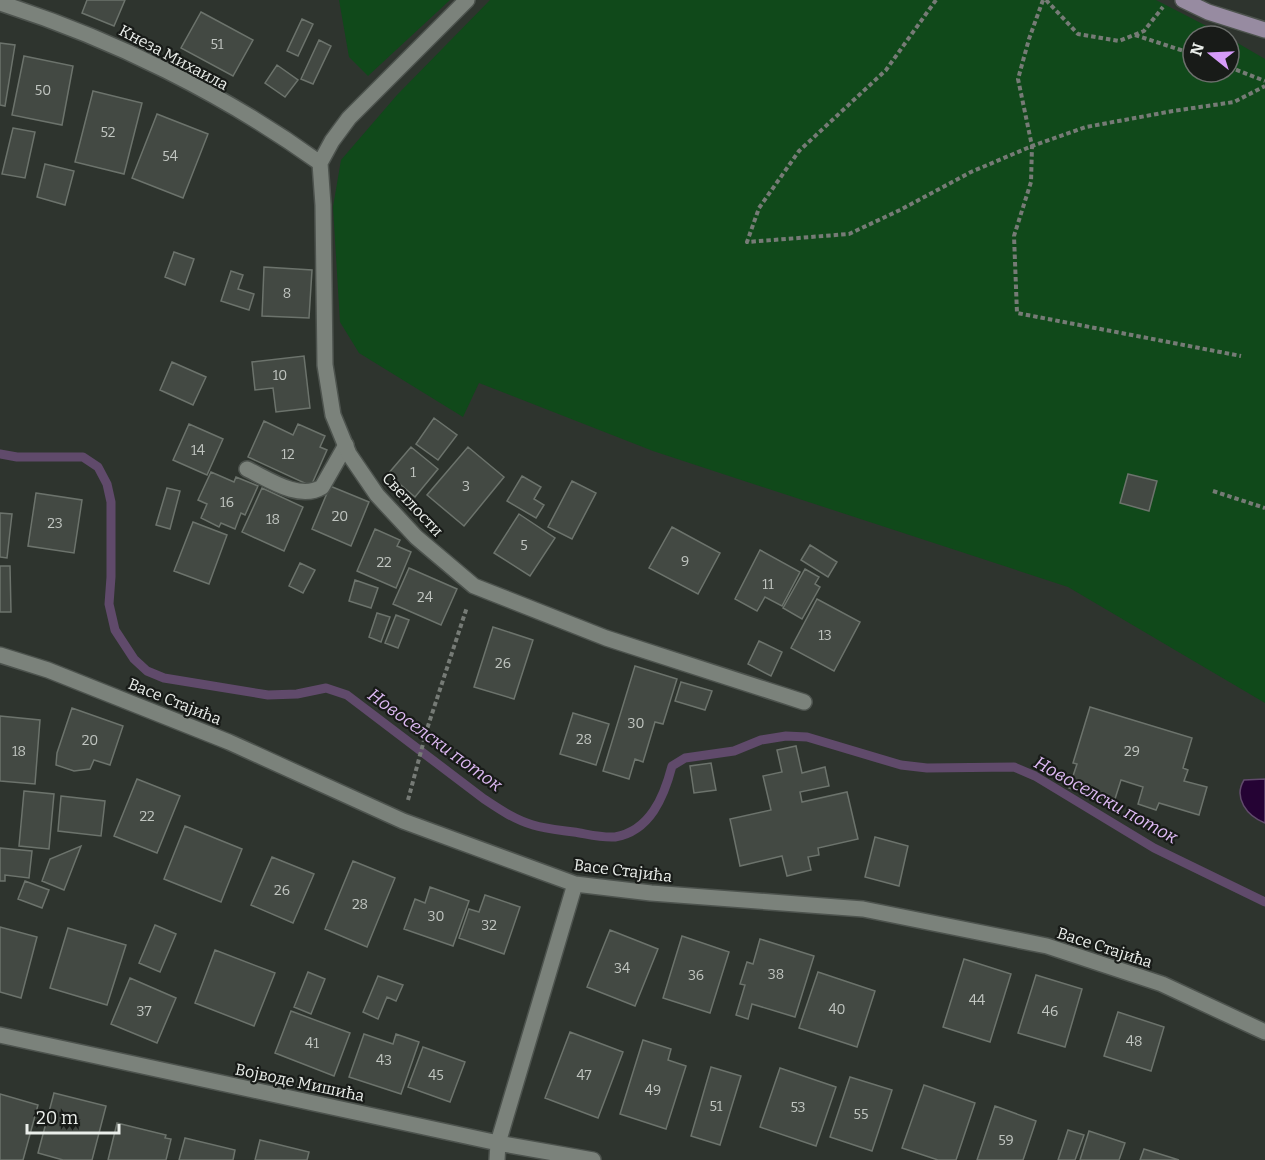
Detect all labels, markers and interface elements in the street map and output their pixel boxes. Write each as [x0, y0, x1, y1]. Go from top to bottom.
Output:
street label: Кнеза Михаила [116, 21, 232, 94]
north arrow [1181, 24, 1241, 84]
house number: 51 [211, 36, 224, 53]
text: N [1186, 41, 1208, 58]
house number: 50 [35, 82, 51, 99]
house number: 52 [101, 124, 115, 141]
house number: 54 [162, 148, 178, 165]
house number: 8 [283, 285, 291, 302]
house number: 10 [273, 367, 287, 384]
house number: 14 [191, 442, 205, 459]
house number: 12 [281, 446, 295, 463]
house number: 1 [410, 464, 416, 481]
street label: Светлости [378, 468, 447, 540]
house number: 3 [462, 478, 470, 495]
house number: 16 [220, 494, 234, 511]
house number: 20 [332, 508, 348, 525]
house number: 18 [266, 511, 280, 528]
house number: 23 [47, 515, 63, 532]
house number: 5 [520, 537, 528, 554]
house number: 9 [681, 553, 689, 570]
house number: 22 [376, 554, 392, 571]
house number: 11 [762, 576, 774, 593]
house number: 24 [417, 589, 433, 606]
house number: 13 [818, 627, 832, 644]
house number: 26 [495, 655, 511, 672]
street label: Васе Стајића [125, 674, 224, 729]
water label: Новоселски поток [363, 684, 507, 797]
house number: 30 [628, 715, 644, 732]
house number: 28 [576, 731, 592, 748]
house number: 20 [82, 732, 98, 749]
house number: 18 [12, 743, 26, 760]
house number: 29 [1124, 743, 1140, 760]
water label: Новоселски поток [1030, 751, 1182, 849]
house number: 22 [139, 808, 155, 825]
street label: Васе Стајића [573, 855, 673, 886]
house number: 26 [274, 882, 290, 899]
house number: 28 [352, 896, 368, 913]
house number: 30 [428, 908, 444, 925]
house number: 32 [481, 917, 497, 934]
street label: Васе Стајића [1055, 923, 1155, 972]
house number: 34 [614, 960, 630, 977]
house number: 38 [768, 966, 784, 983]
house number: 36 [688, 967, 704, 984]
house number: 44 [969, 992, 985, 1009]
house number: 40 [828, 1001, 846, 1018]
house number: 37 [136, 1003, 152, 1020]
house number: 46 [1042, 1003, 1058, 1020]
house number: 48 [1126, 1033, 1142, 1050]
house number: 41 [305, 1035, 319, 1052]
house number: 43 [376, 1052, 392, 1069]
street label: Војводе Мишића [233, 1060, 367, 1106]
house number: 45 [428, 1067, 444, 1084]
house number: 47 [576, 1067, 592, 1084]
house number: 49 [645, 1082, 661, 1099]
scale bar [27, 1097, 118, 1135]
house number: 51 [710, 1098, 723, 1115]
house number: 53 [790, 1099, 806, 1116]
house number: 55 [854, 1106, 868, 1123]
text: 20 m [36, 1107, 78, 1129]
house number: 59 [998, 1132, 1014, 1149]

